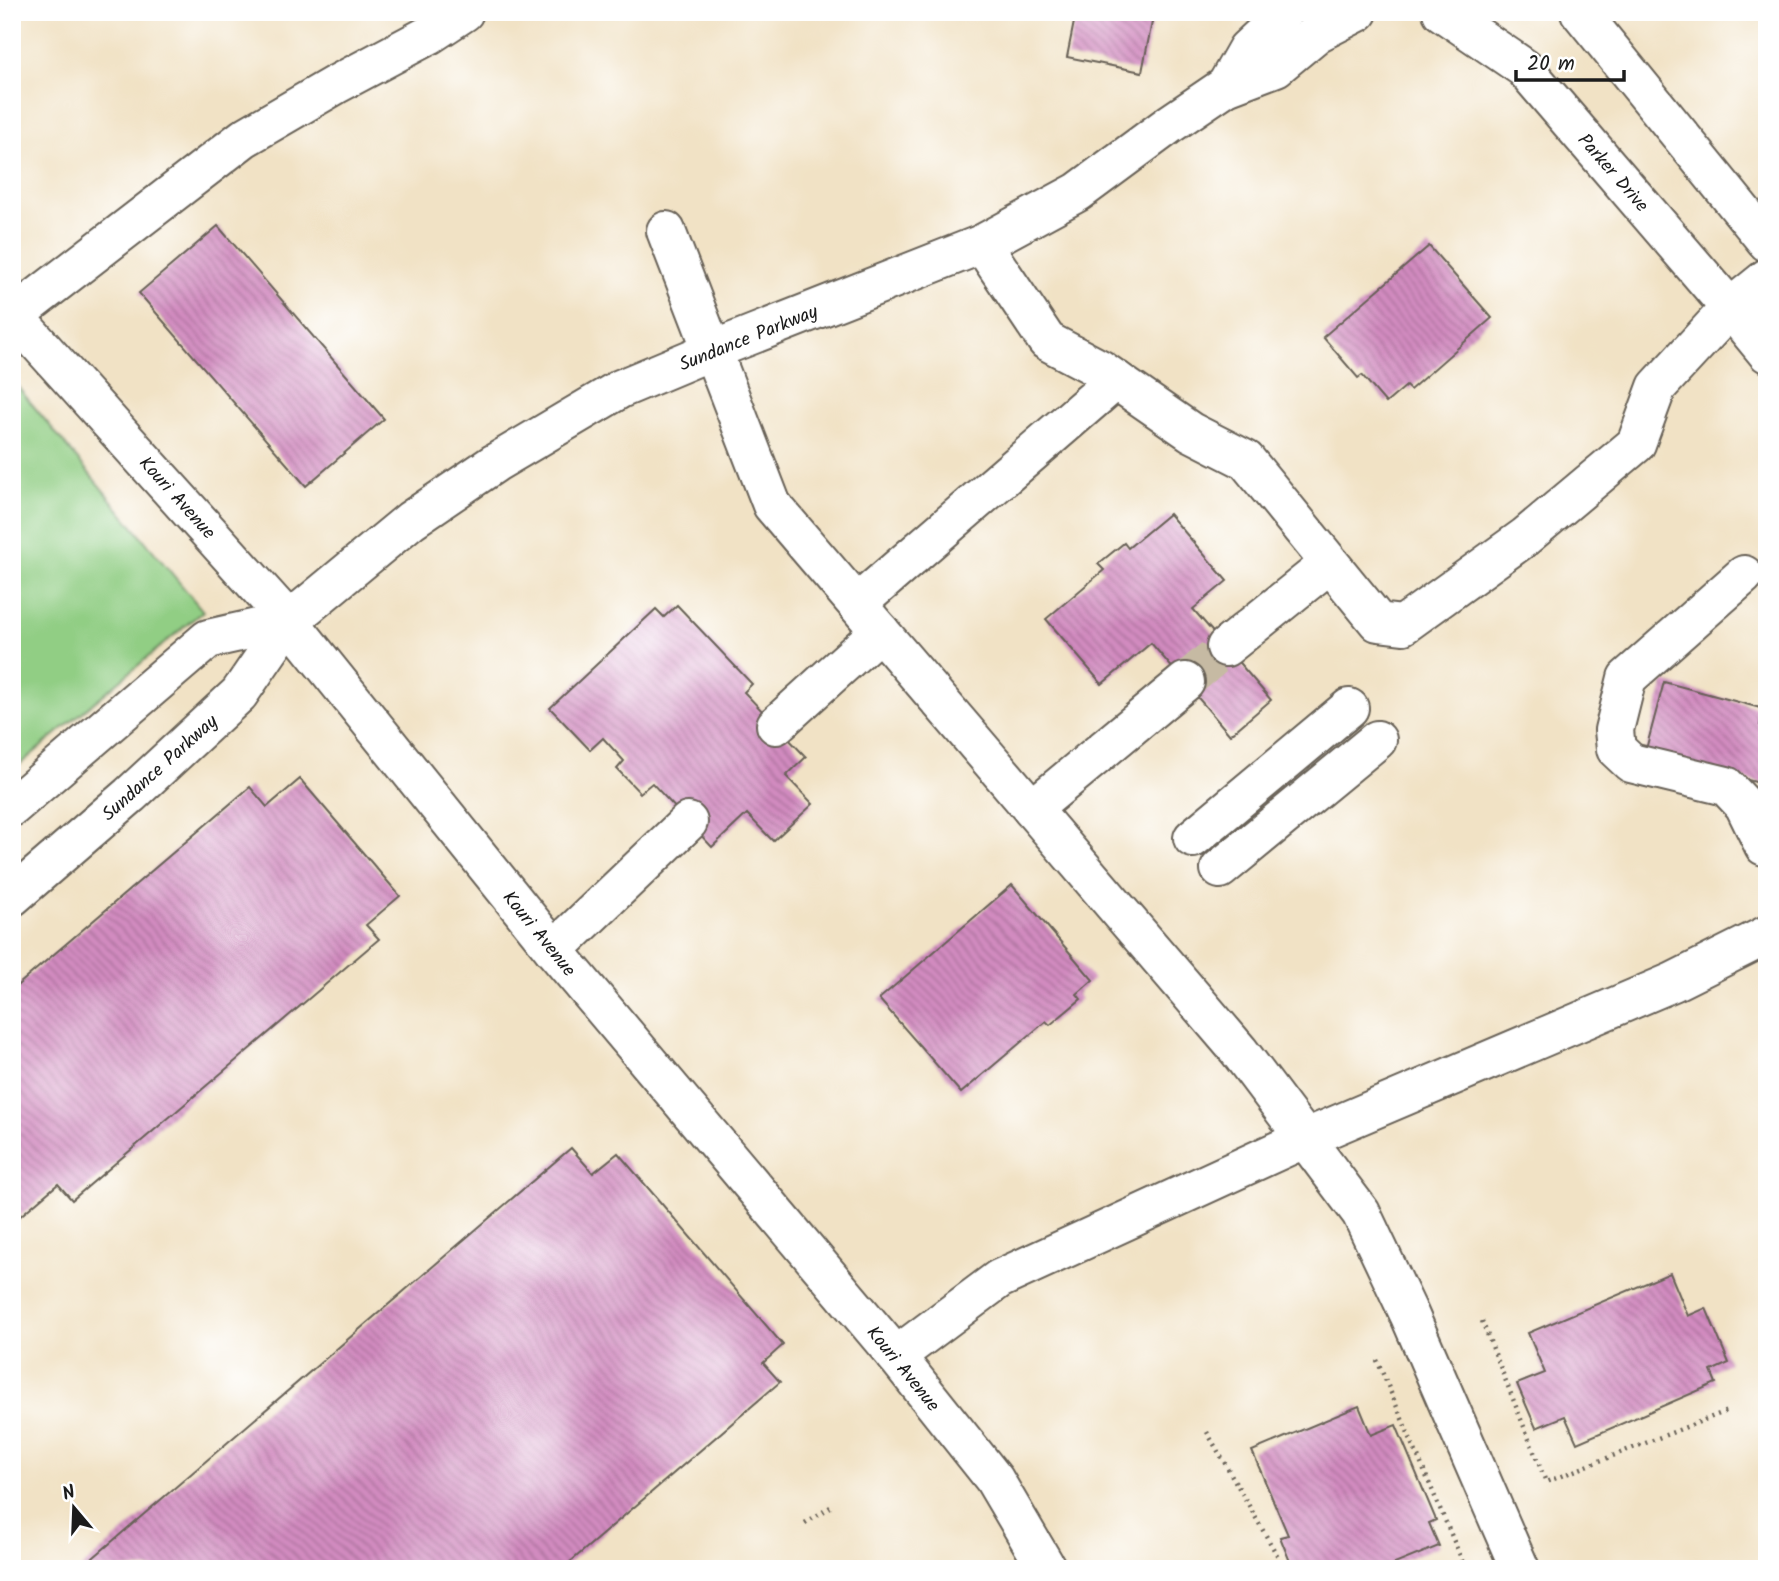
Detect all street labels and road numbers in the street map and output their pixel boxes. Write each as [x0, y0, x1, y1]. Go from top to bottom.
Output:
street label: Parker Drive [1570, 127, 1656, 220]
street label: Sundance Parkway [675, 297, 824, 380]
street label: Kouri Avenue [131, 450, 223, 547]
street label: Sundance Parkway [95, 707, 226, 829]
street label: Kouri Avenue [494, 885, 583, 984]
street label: Kouri Avenue [858, 1320, 947, 1419]

